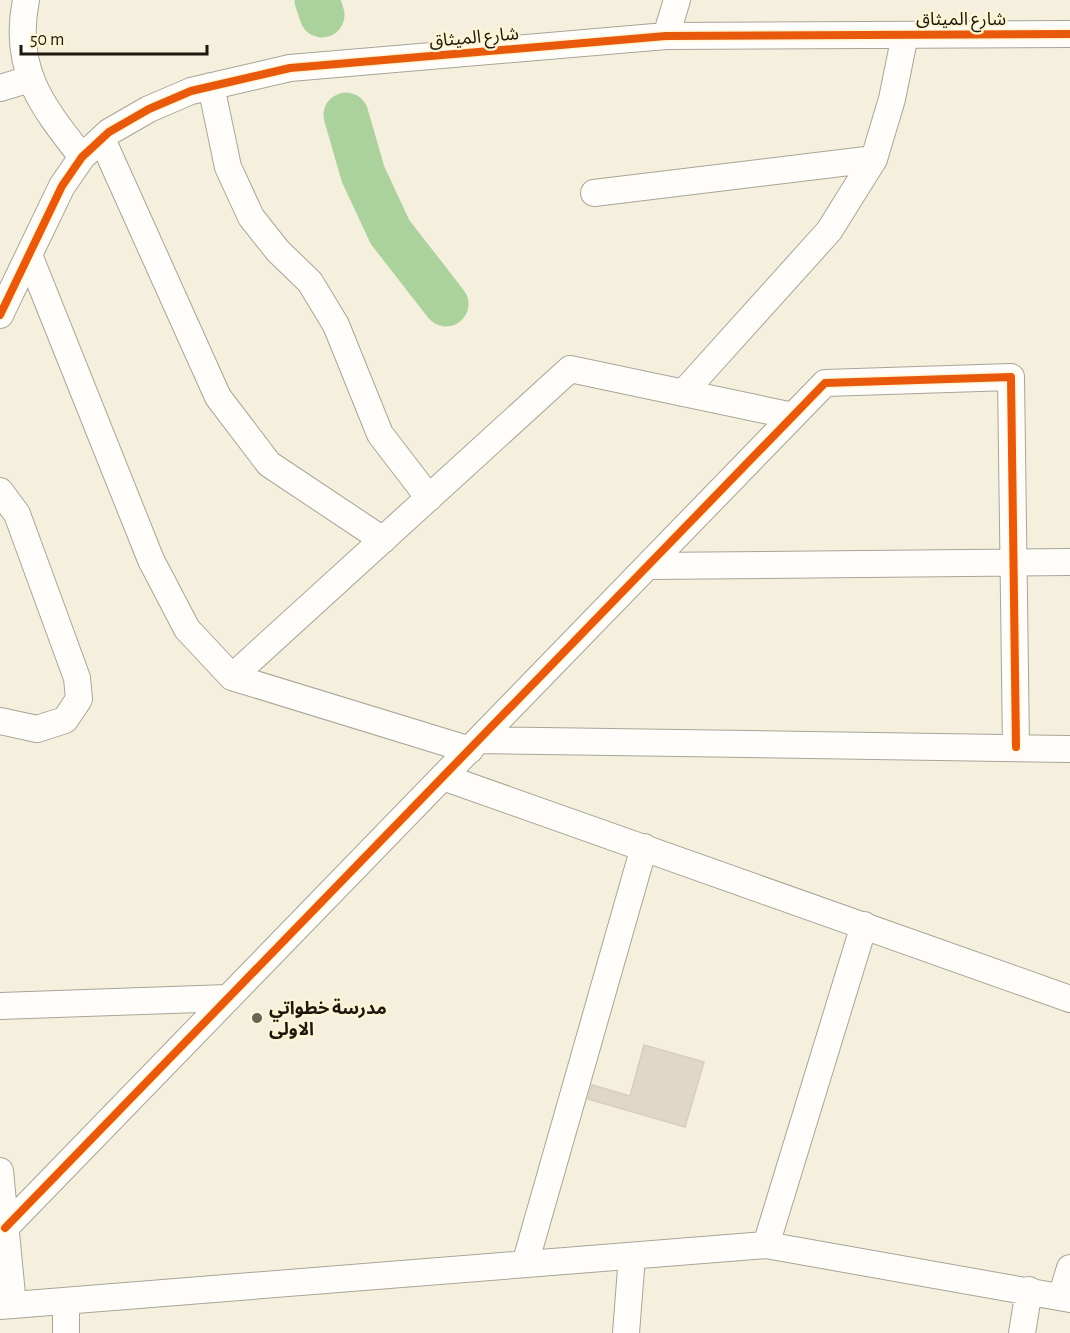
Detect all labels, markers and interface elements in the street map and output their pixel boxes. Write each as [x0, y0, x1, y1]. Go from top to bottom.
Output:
street label: شارع الميثاق [916, 11, 1006, 33]
scale bar [21, 18, 207, 56]
street label: شارع الميثاق [428, 25, 520, 55]
text: 50 m [30, 31, 64, 49]
place label: مدرسة خطواتي الاولى [269, 998, 387, 1039]
marker: مدرسة خطواتي الاولى [250, 1011, 264, 1025]

